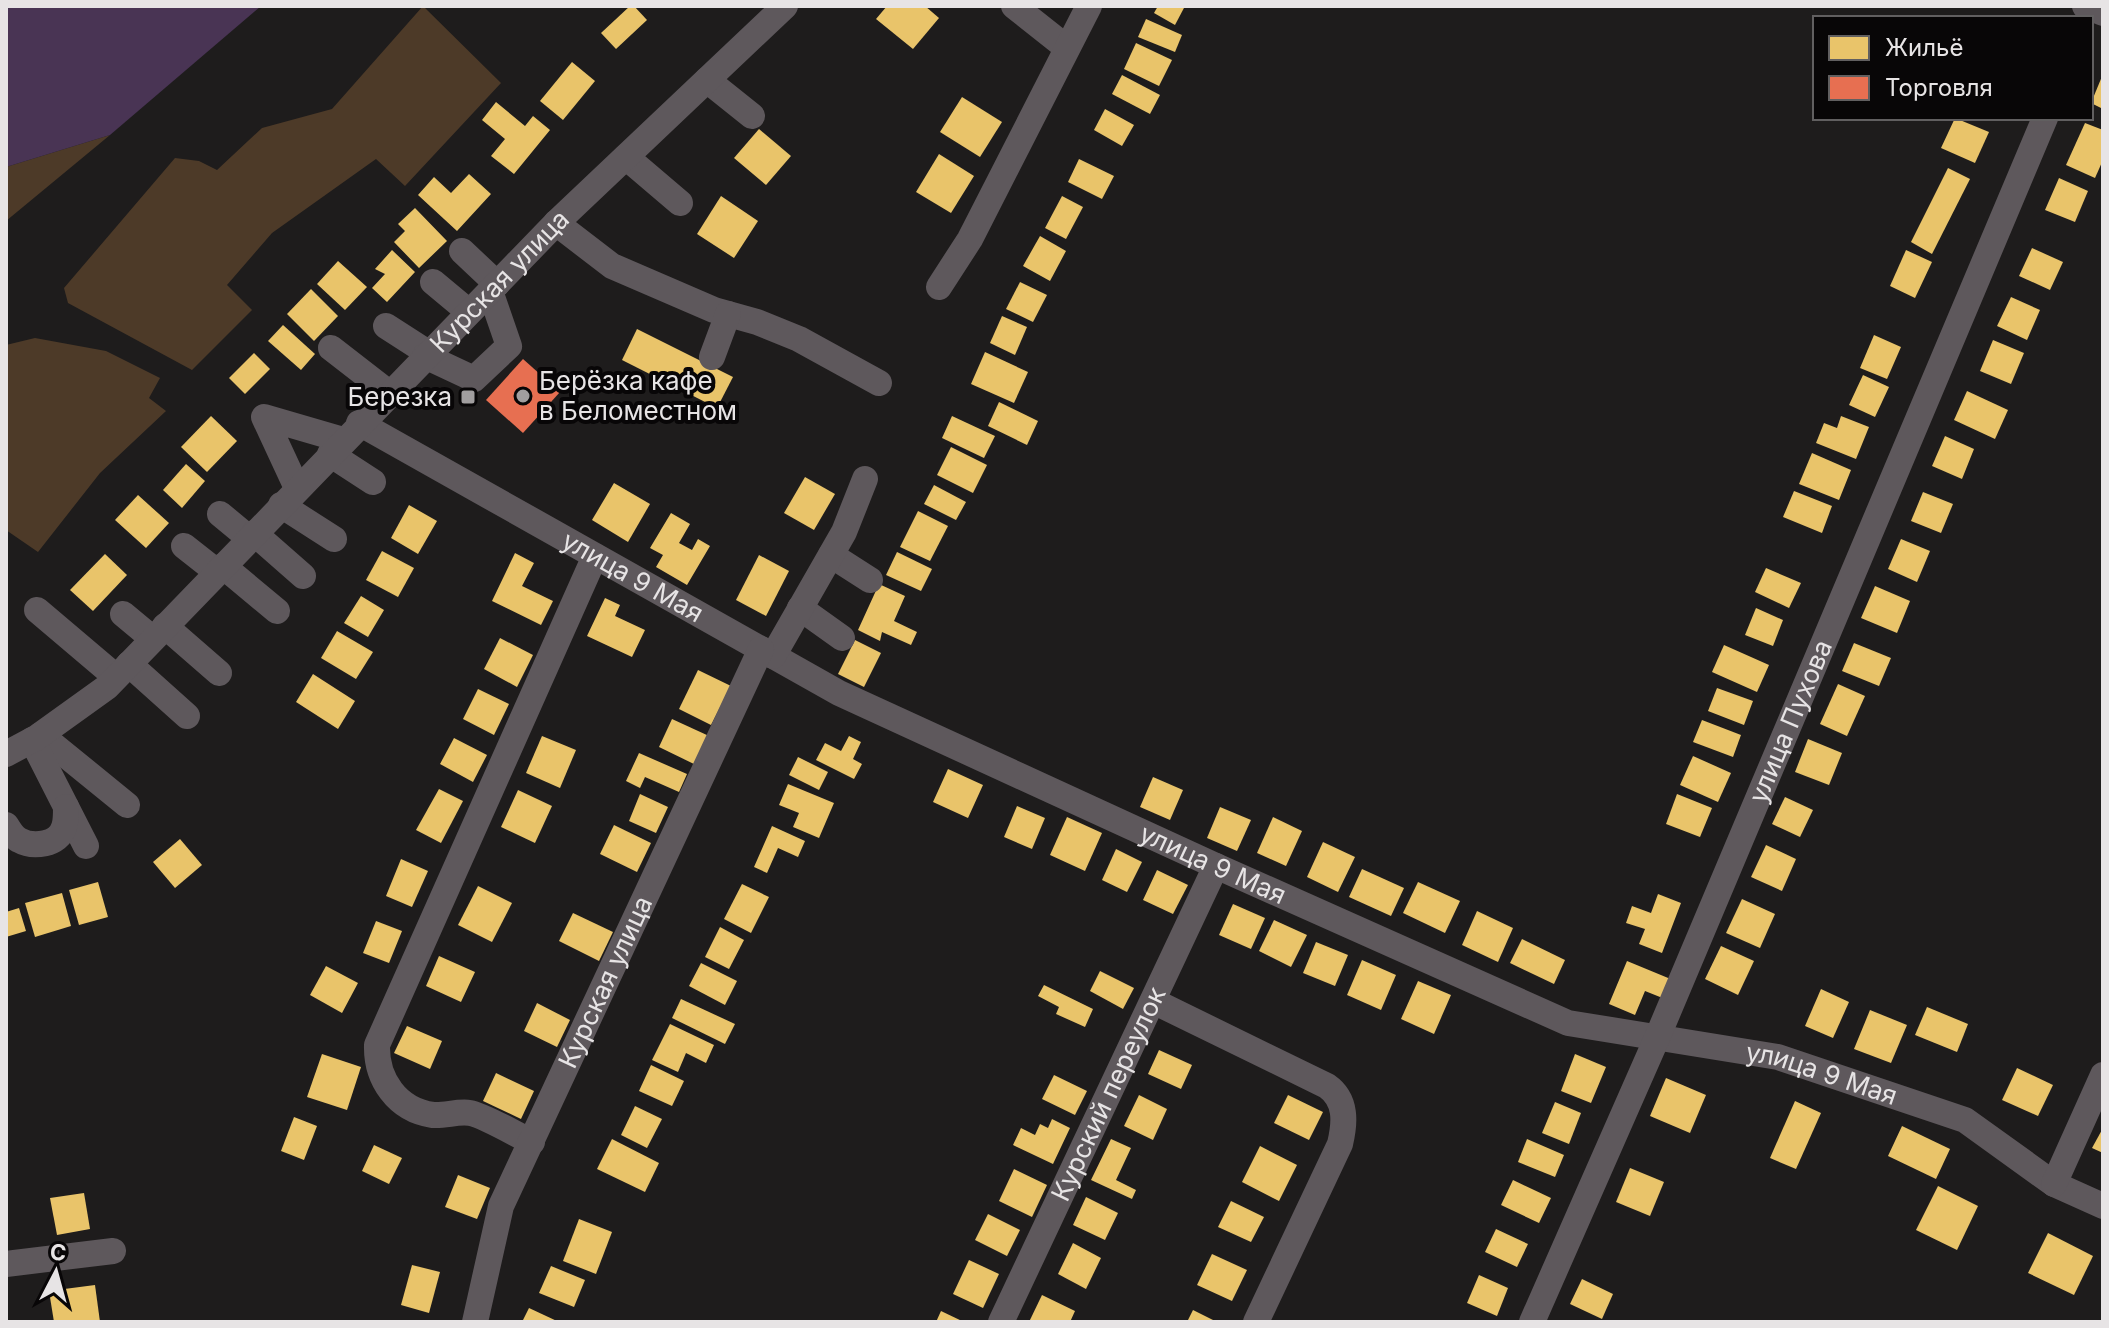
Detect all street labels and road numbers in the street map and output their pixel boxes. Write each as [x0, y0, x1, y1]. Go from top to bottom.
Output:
street label: Курская улица [423, 203, 575, 359]
street label: улица 9 Мая [557, 524, 709, 629]
street label: улица Пухова [1742, 635, 1838, 807]
street label: улица 9 Мая [1135, 817, 1291, 910]
street label: Курская улица [552, 891, 659, 1073]
street label: Курский переулок [1044, 982, 1172, 1206]
street label: улица 9 Мая [1744, 1036, 1901, 1111]

